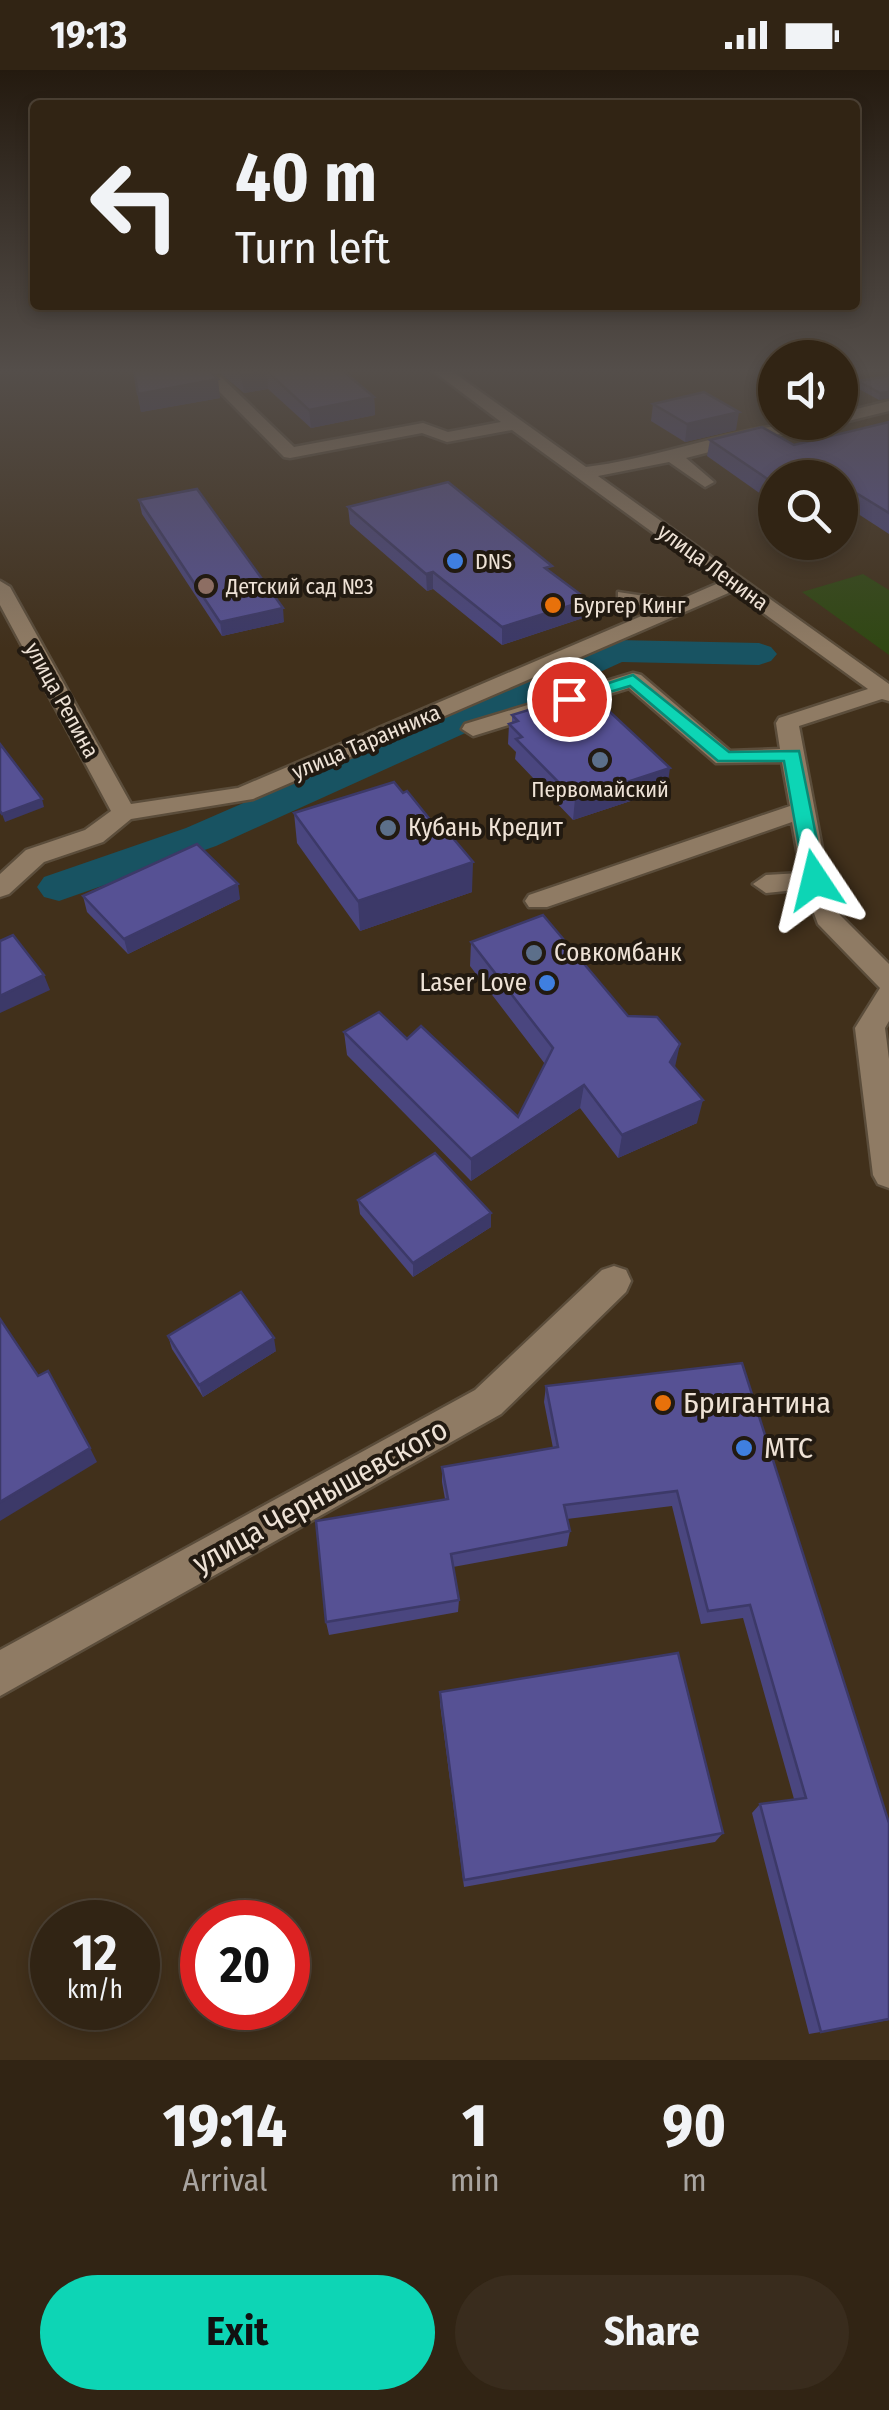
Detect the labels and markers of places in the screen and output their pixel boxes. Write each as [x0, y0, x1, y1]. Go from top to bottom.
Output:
place label: DNS [475, 548, 512, 575]
marker: DNS [444, 550, 466, 572]
place label: Детский сад №3 [225, 573, 374, 600]
marker: Детский сад №3 [195, 575, 217, 597]
place label: Бургер Кинг [573, 592, 686, 619]
marker: Бургер Кинг [542, 594, 564, 616]
pin [527, 657, 612, 742]
marker: Первомайский [589, 749, 611, 771]
place label: Первомайский [531, 776, 669, 803]
place label: Кубань Кредит [408, 813, 564, 843]
marker: Кубань Кредит [377, 817, 399, 839]
place label: Совкомбанк [554, 938, 682, 968]
marker: Совкомбанк [523, 942, 545, 964]
place label: Laser Love [419, 968, 527, 998]
marker: Laser Love [536, 972, 558, 994]
place label: Бригантина [683, 1385, 831, 1421]
marker: Бригантина [652, 1392, 674, 1414]
place label: МТС [764, 1430, 813, 1466]
marker: МТС [733, 1437, 755, 1459]

